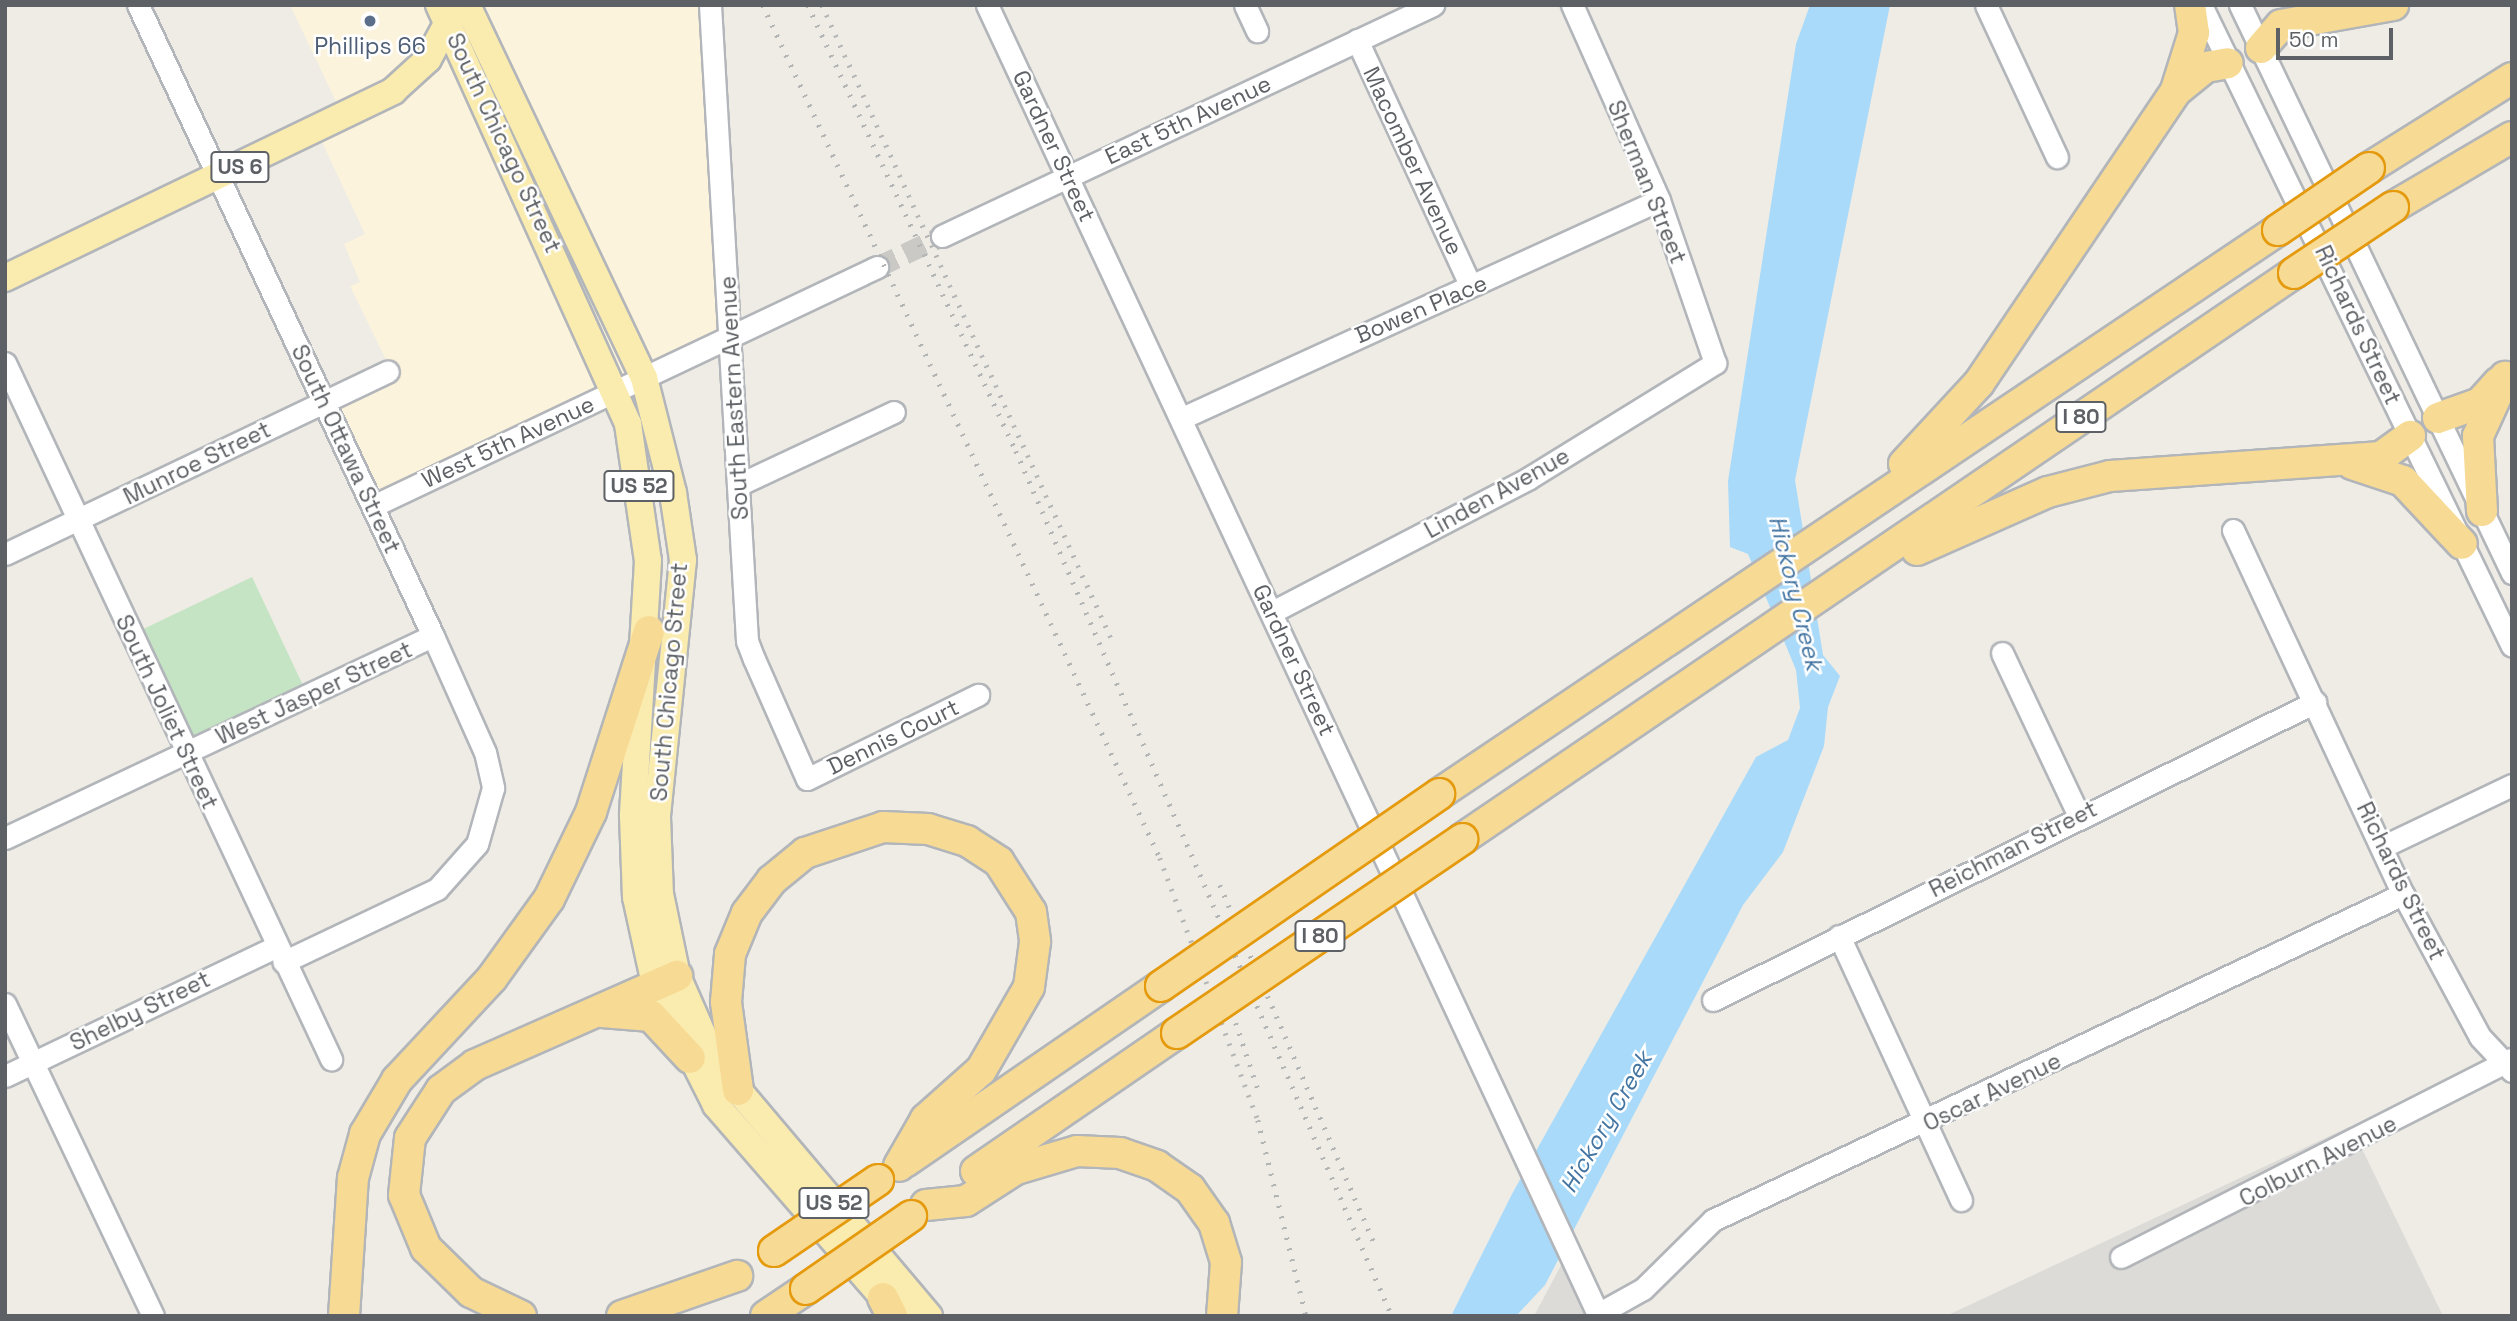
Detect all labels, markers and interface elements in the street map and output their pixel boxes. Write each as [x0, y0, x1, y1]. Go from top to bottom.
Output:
marker: Phillips 66 [362, 13, 378, 29]
scale bar [2279, 14, 2396, 58]
text: 50 m [2289, 26, 2339, 53]
street label: South Chicago Street [441, 29, 567, 257]
place label: Phillips 66 [314, 32, 426, 60]
street label: Macomber Avenue [1357, 62, 1469, 260]
street label: Gardner Street [1007, 66, 1101, 226]
street label: East 5th Avenue [1101, 69, 1275, 171]
street label: Sherman Street [1602, 96, 1692, 268]
road number: US 6 [210, 150, 270, 184]
street label: Richards Street [2309, 241, 2407, 409]
street label: Bowen Place [1351, 269, 1491, 349]
street label: South Eastern Avenue [714, 275, 754, 521]
street label: South Ottawa Street [286, 340, 406, 558]
street label: West 5th Avenue [417, 390, 599, 494]
road number: I 80 [2055, 400, 2107, 434]
street label: Munroe Street [119, 415, 275, 511]
street label: Linden Avenue [1419, 442, 1575, 544]
road number: US 52 [602, 468, 676, 504]
water label: Hickory Creek [1763, 513, 1829, 673]
street label: South Chicago Street [645, 562, 693, 802]
street label: Gardner Street [1247, 580, 1341, 740]
street label: South Joliet Street [110, 610, 224, 814]
street label: West Jasper Street [211, 635, 417, 751]
street label: Dennis Court [823, 693, 963, 781]
street label: Reichman Street [1924, 795, 2102, 903]
street label: Richards Street [2351, 797, 2451, 965]
road number: I 80 [1294, 918, 1346, 954]
street label: Shelby Street [65, 965, 215, 1057]
water label: Hickory Creek [1554, 1046, 1658, 1198]
street label: Oscar Avenue [1918, 1047, 2066, 1137]
street label: Colburn Avenue [2234, 1109, 2402, 1213]
road number: US 52 [797, 1186, 871, 1220]

